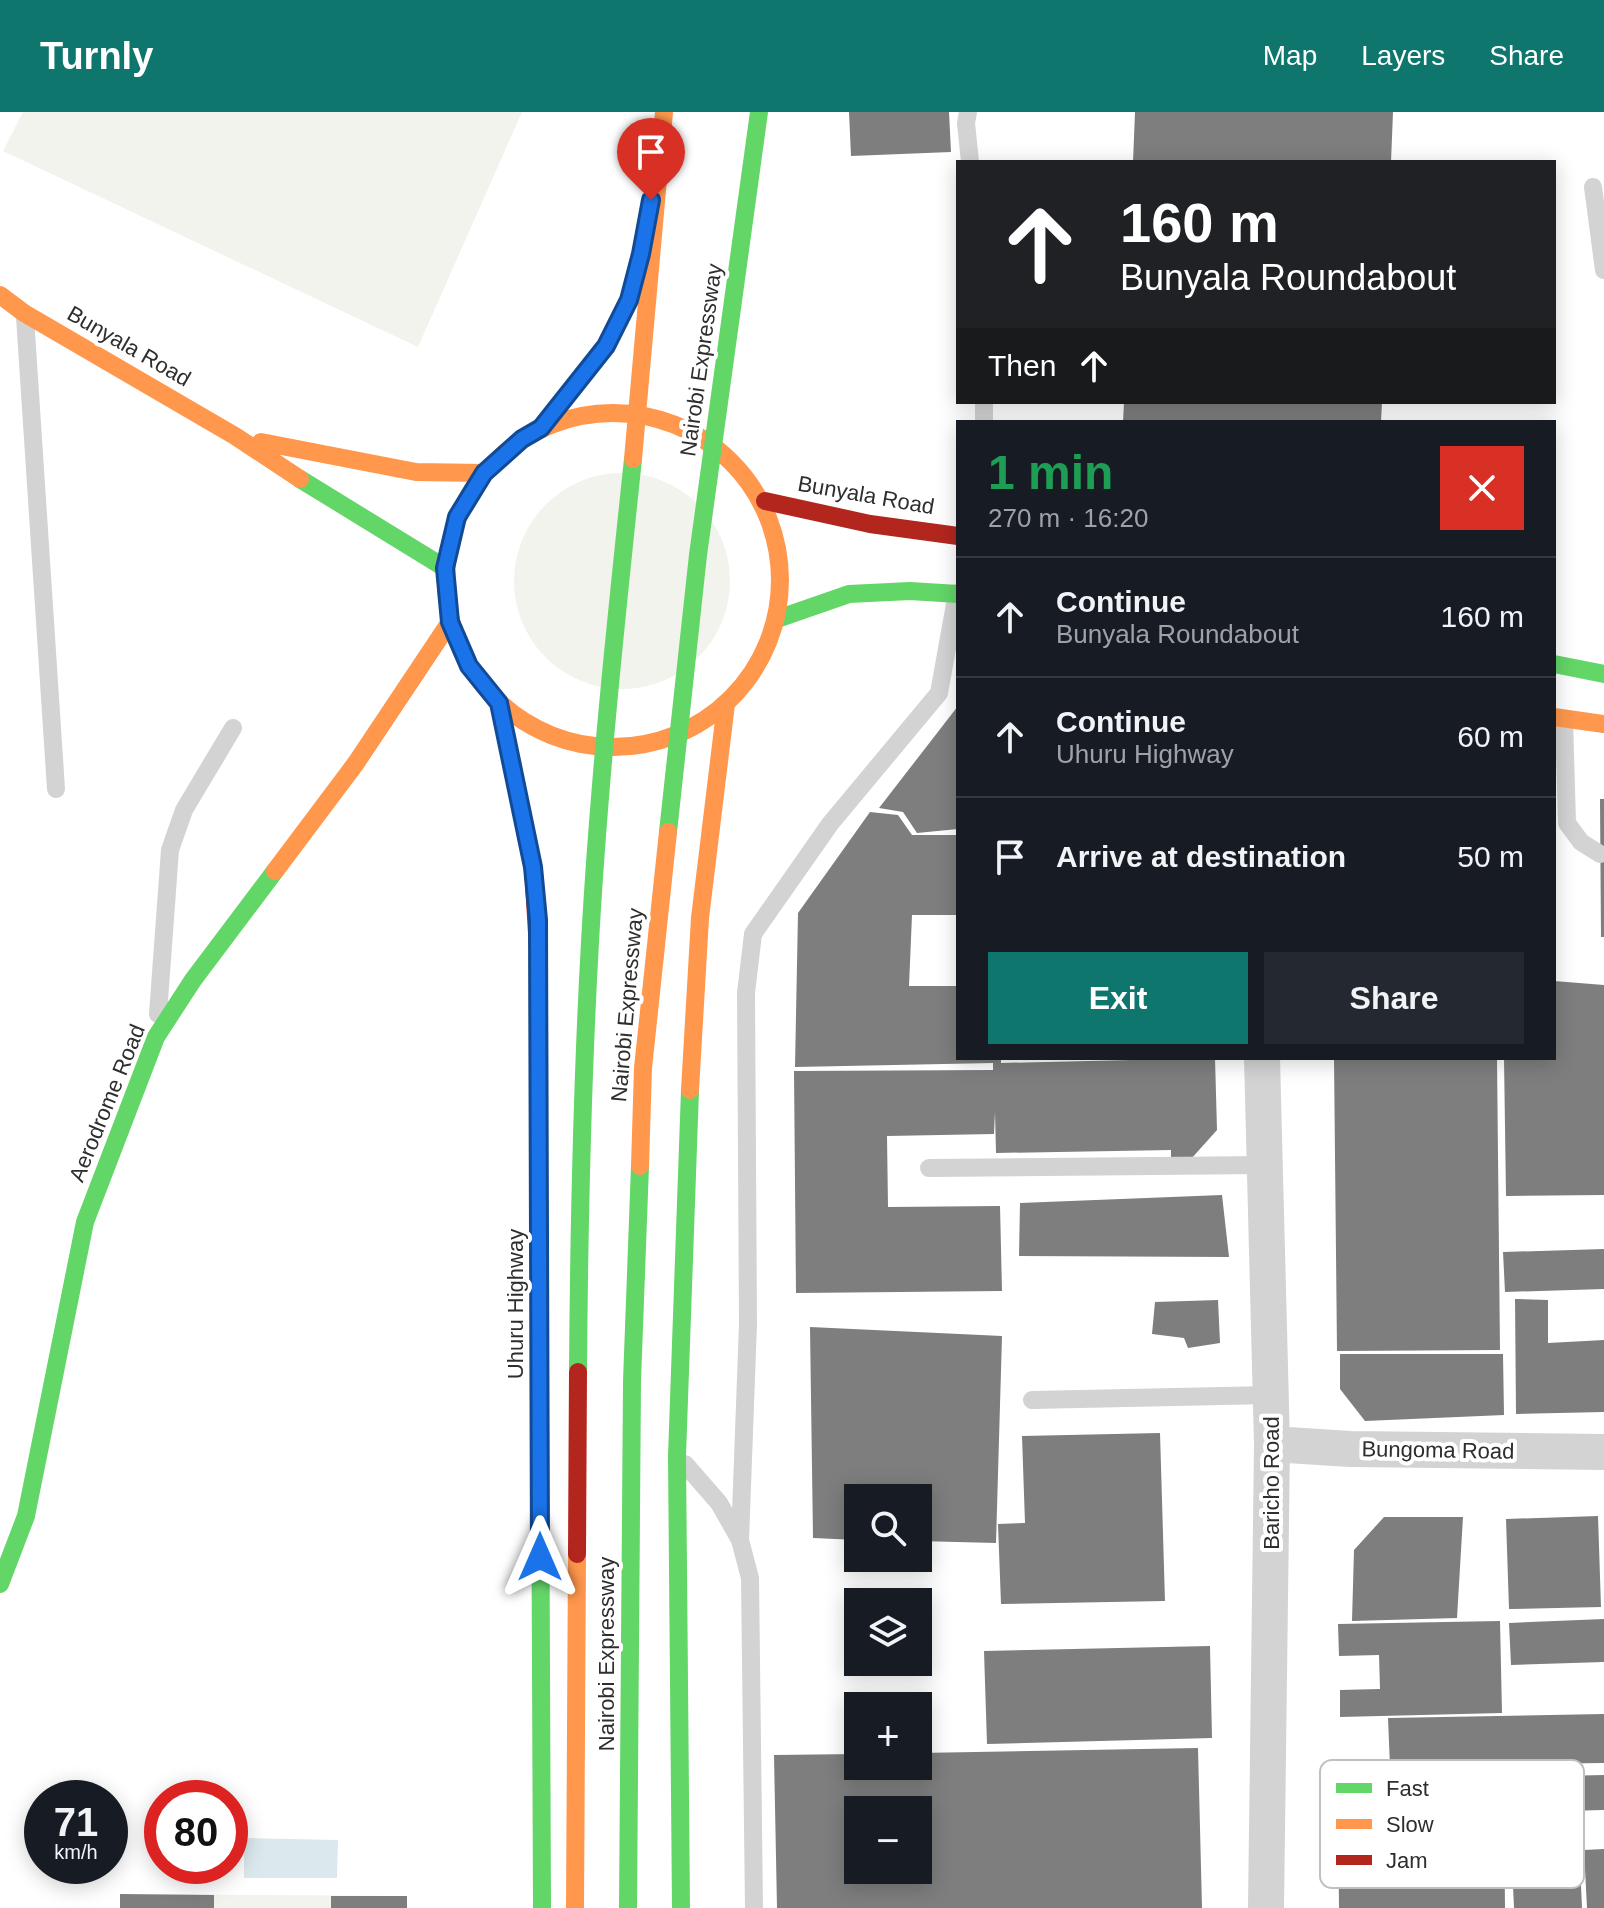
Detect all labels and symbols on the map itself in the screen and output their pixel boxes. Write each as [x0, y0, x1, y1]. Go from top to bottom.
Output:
pin [617, 118, 685, 200]
street label: Nairobi Expressway [675, 262, 727, 458]
street label: Bunyala Road [63, 301, 195, 391]
street label: Bunyala Road [796, 471, 936, 519]
street label: Nairobi Expressway [606, 907, 648, 1103]
street label: Aerodrome Road [64, 1021, 150, 1185]
street label: Uhuru Highway [503, 1229, 528, 1379]
street label: Baricho Road [1259, 1416, 1284, 1550]
street label: Bungoma Road [1361, 1436, 1515, 1464]
position arrow [498, 1515, 582, 1599]
street label: Nairobi Expressway [594, 1557, 619, 1751]
legend [1320, 1760, 1584, 1888]
text: Fast [1386, 1776, 1429, 1801]
speed limit sign: 80 [144, 1780, 248, 1884]
text: Slow [1386, 1812, 1434, 1837]
text: Jam [1386, 1848, 1428, 1873]

